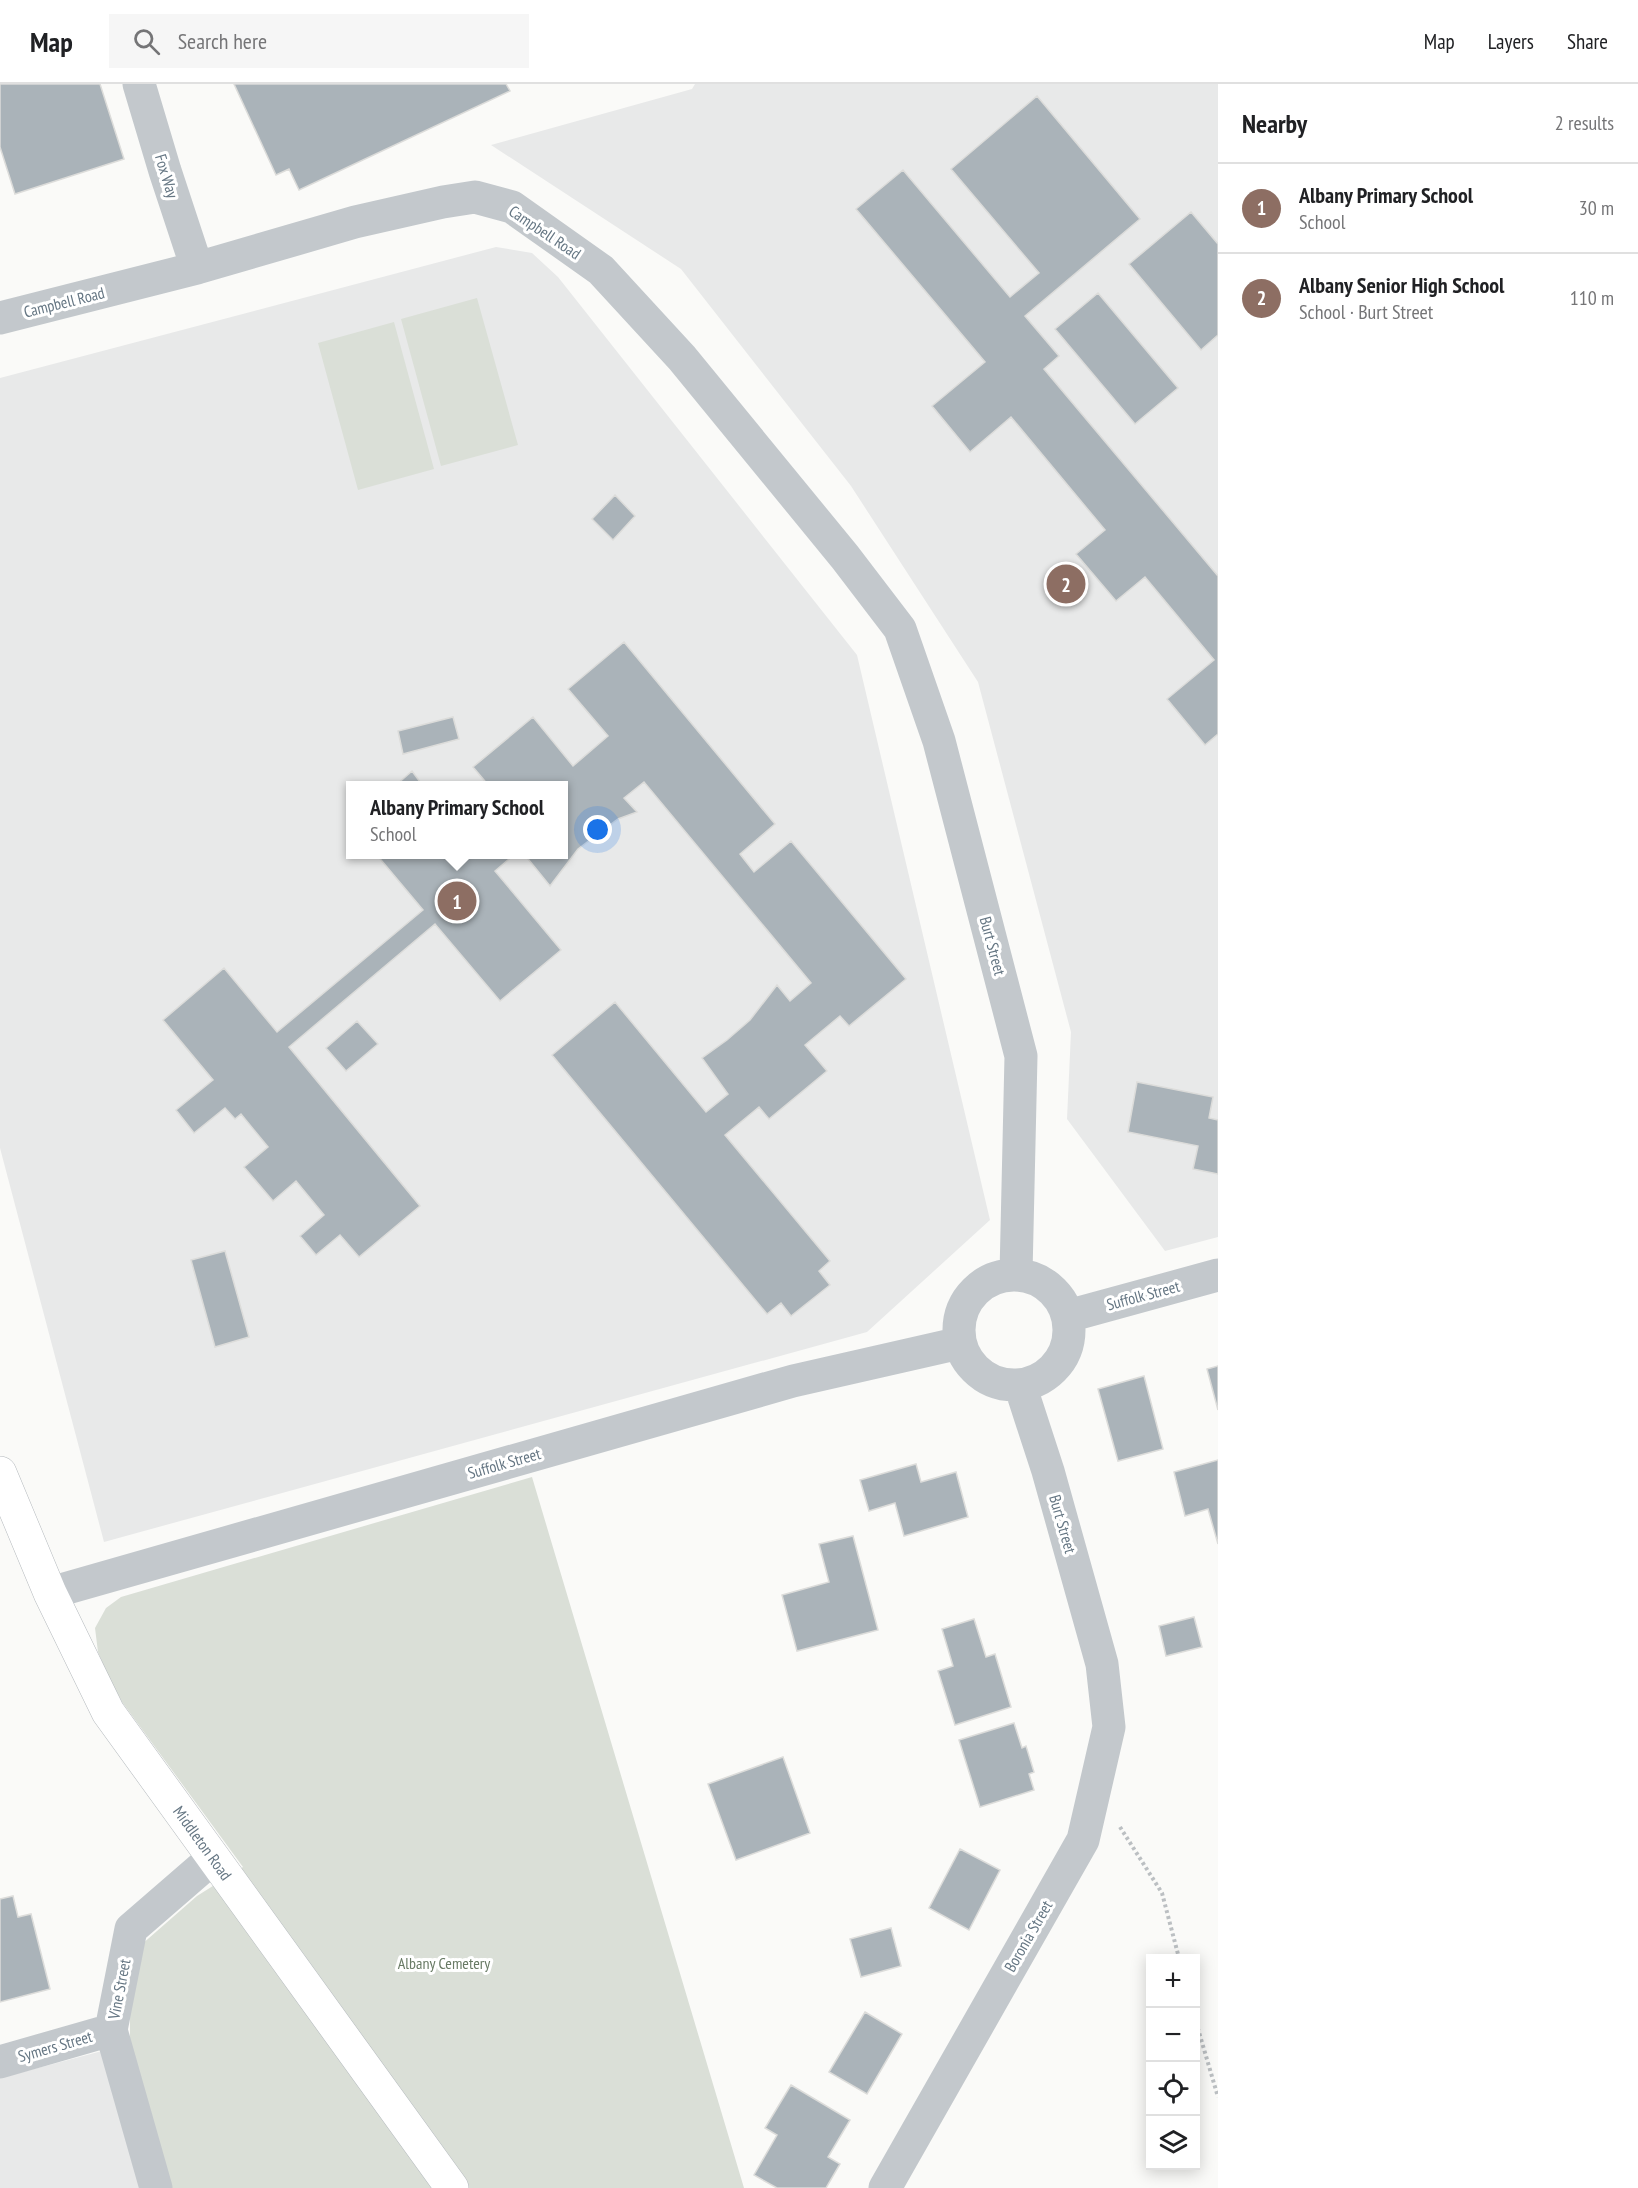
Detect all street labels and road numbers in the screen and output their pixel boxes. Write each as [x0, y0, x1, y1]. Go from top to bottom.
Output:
street label: Fox Way [151, 151, 183, 201]
street label: Campbell Road [505, 201, 585, 263]
street label: Campbell Road [22, 282, 107, 322]
street label: Burt Street [976, 914, 1011, 978]
street label: Suffolk Street [1104, 1275, 1182, 1314]
street label: Suffolk Street [465, 1443, 543, 1483]
street label: Burt Street [1045, 1492, 1081, 1556]
street label: Middleton Road [169, 1802, 236, 1884]
street label: Boronia Street [1000, 1896, 1057, 1975]
street label: Vine Street [103, 1957, 135, 2022]
street label: Symers Street [16, 2026, 95, 2066]

